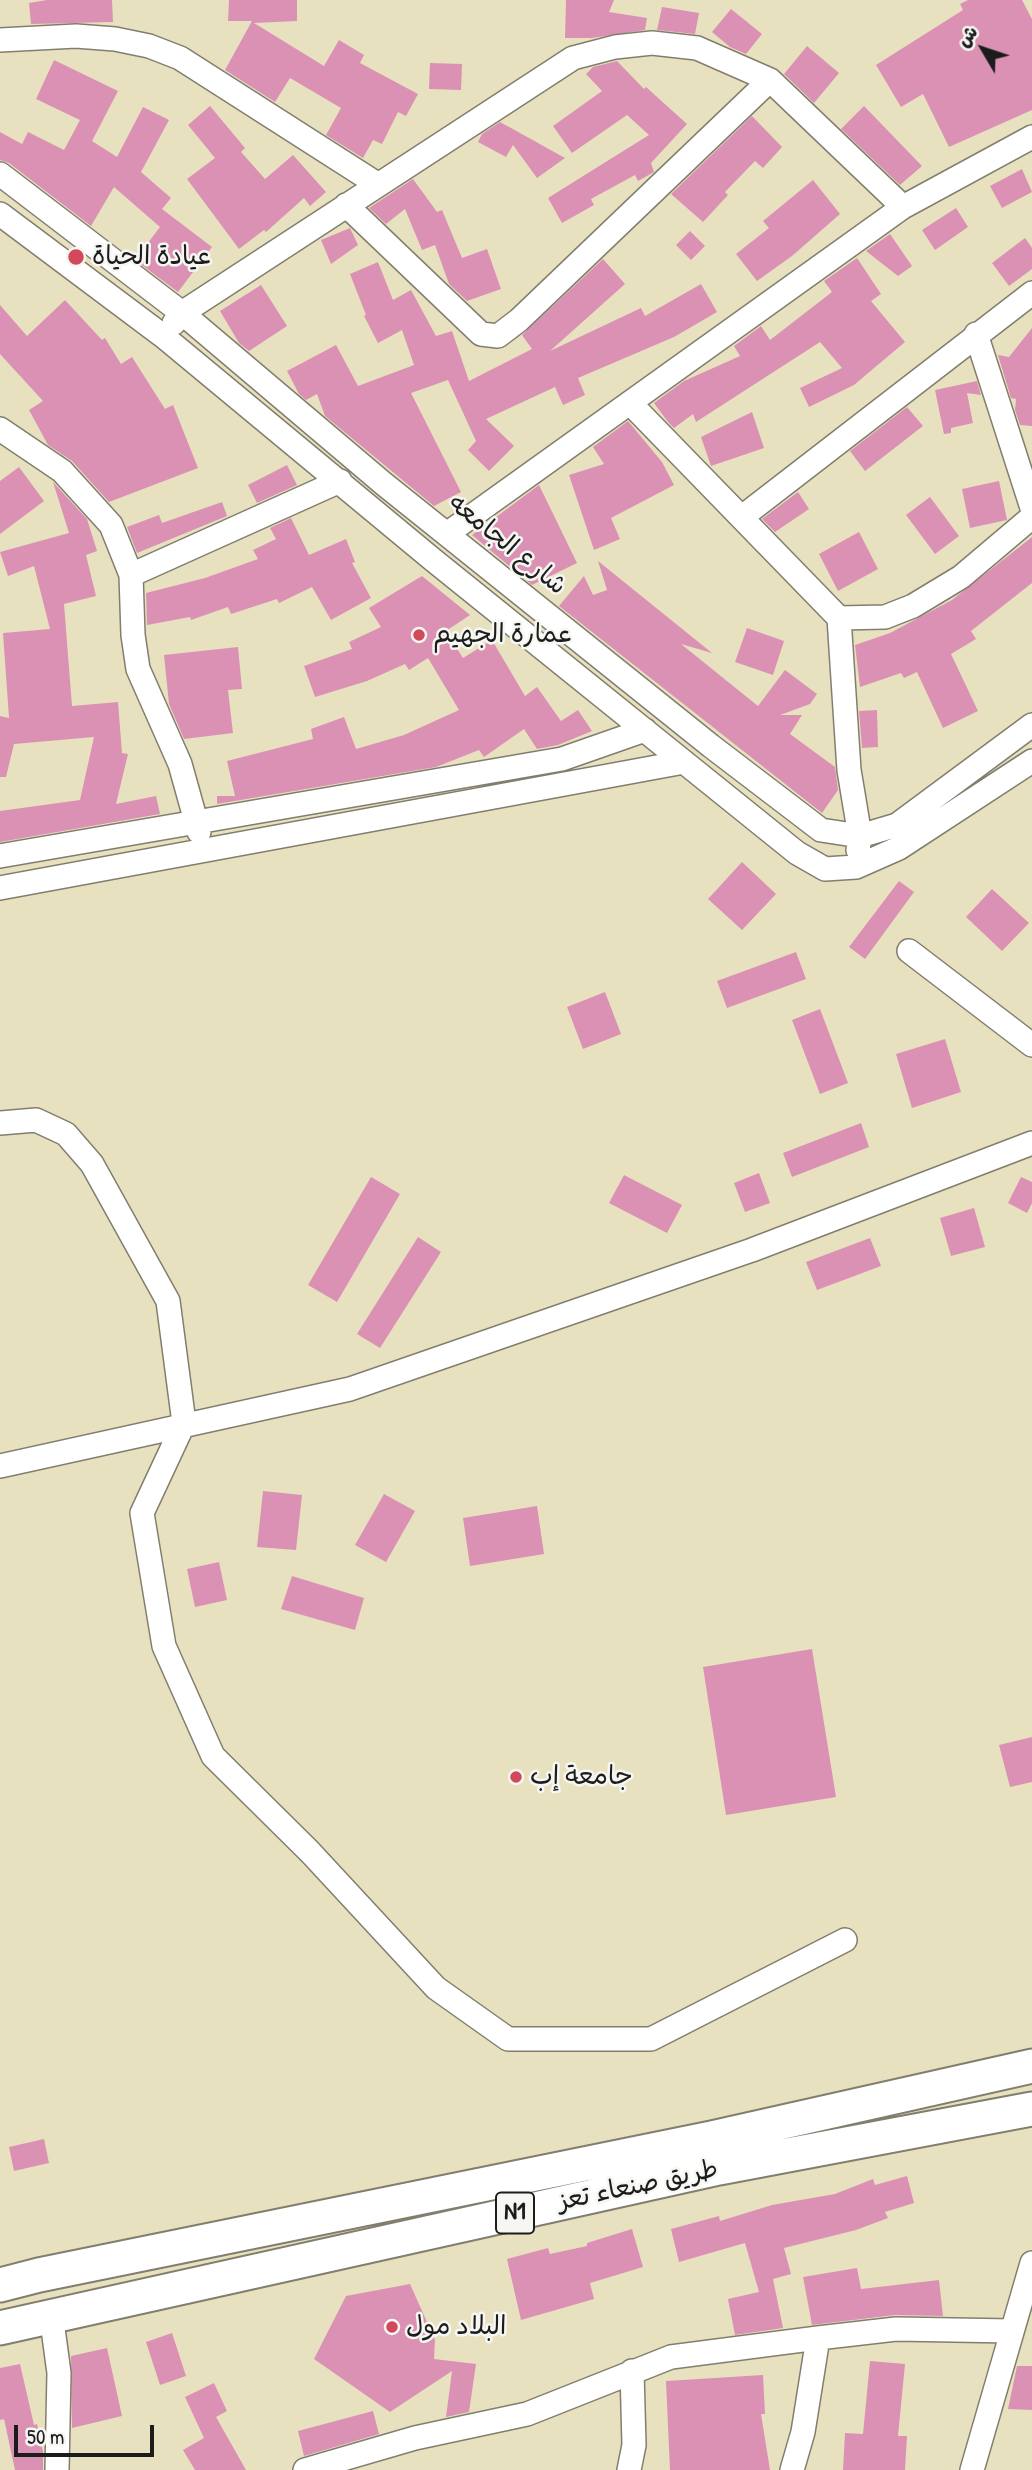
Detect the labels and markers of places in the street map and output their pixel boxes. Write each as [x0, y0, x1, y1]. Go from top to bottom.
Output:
place label: عيادة الحياة [92, 241, 211, 273]
marker: عيادة الحياة [66, 247, 86, 267]
place label: عمارة الجهيم [433, 619, 573, 651]
marker: عمارة الجهيم [411, 627, 427, 643]
place label: جامعة إب [530, 1761, 633, 1793]
marker: جامعة إب [508, 1769, 524, 1785]
place label: البلاد مول [406, 2311, 506, 2343]
marker: البلاد مول [384, 2319, 400, 2335]

